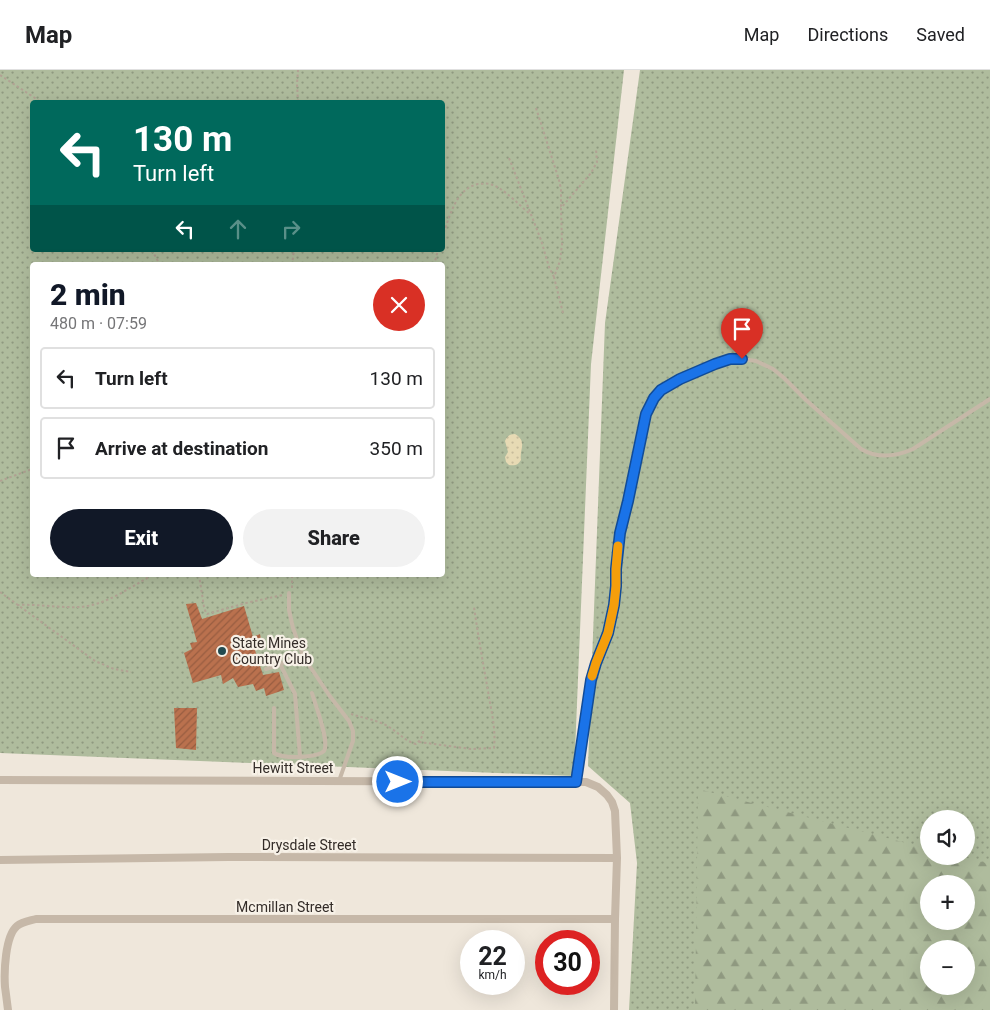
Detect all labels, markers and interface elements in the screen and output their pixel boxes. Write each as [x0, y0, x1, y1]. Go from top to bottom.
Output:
text: Map [25, 21, 72, 49]
text: Map [744, 24, 779, 45]
text: Directions [807, 24, 888, 45]
text: Saved [916, 24, 965, 45]
text: 130 m [133, 119, 232, 160]
icon: left [50, 120, 115, 185]
text: Turn left [133, 161, 214, 186]
icon: left [171, 215, 199, 243]
icon: ahead [224, 215, 252, 243]
icon: right [277, 215, 305, 243]
text: 2 min [50, 277, 126, 312]
button: close [373, 279, 425, 331]
pin [721, 308, 763, 359]
text: 480 m · 07:59 [50, 314, 147, 333]
icon: arrive [728, 315, 756, 343]
icon: left [52, 364, 80, 392]
text: Turn left [95, 367, 168, 390]
text: 130 m [370, 367, 423, 390]
icon: arrive [52, 434, 80, 462]
text: Arrive at destination [95, 437, 268, 460]
text: 350 m [370, 437, 423, 460]
button: Exit [50, 509, 233, 567]
button: Share [243, 509, 425, 567]
place label: State Mines Country Club [232, 635, 312, 667]
marker: State Mines Country Club [216, 645, 228, 657]
position arrow [371, 755, 423, 807]
street label: Hewitt Street [253, 760, 334, 776]
map controls [920, 810, 975, 995]
button: sound [920, 810, 975, 865]
street label: Drysdale Street [262, 837, 357, 853]
button: + [920, 875, 975, 930]
street label: Mcmillan Street [236, 899, 334, 915]
speed limit sign: 30 [535, 930, 600, 995]
button: − [920, 940, 975, 995]
text: 22 [478, 942, 507, 971]
text: km/h [478, 968, 507, 982]

